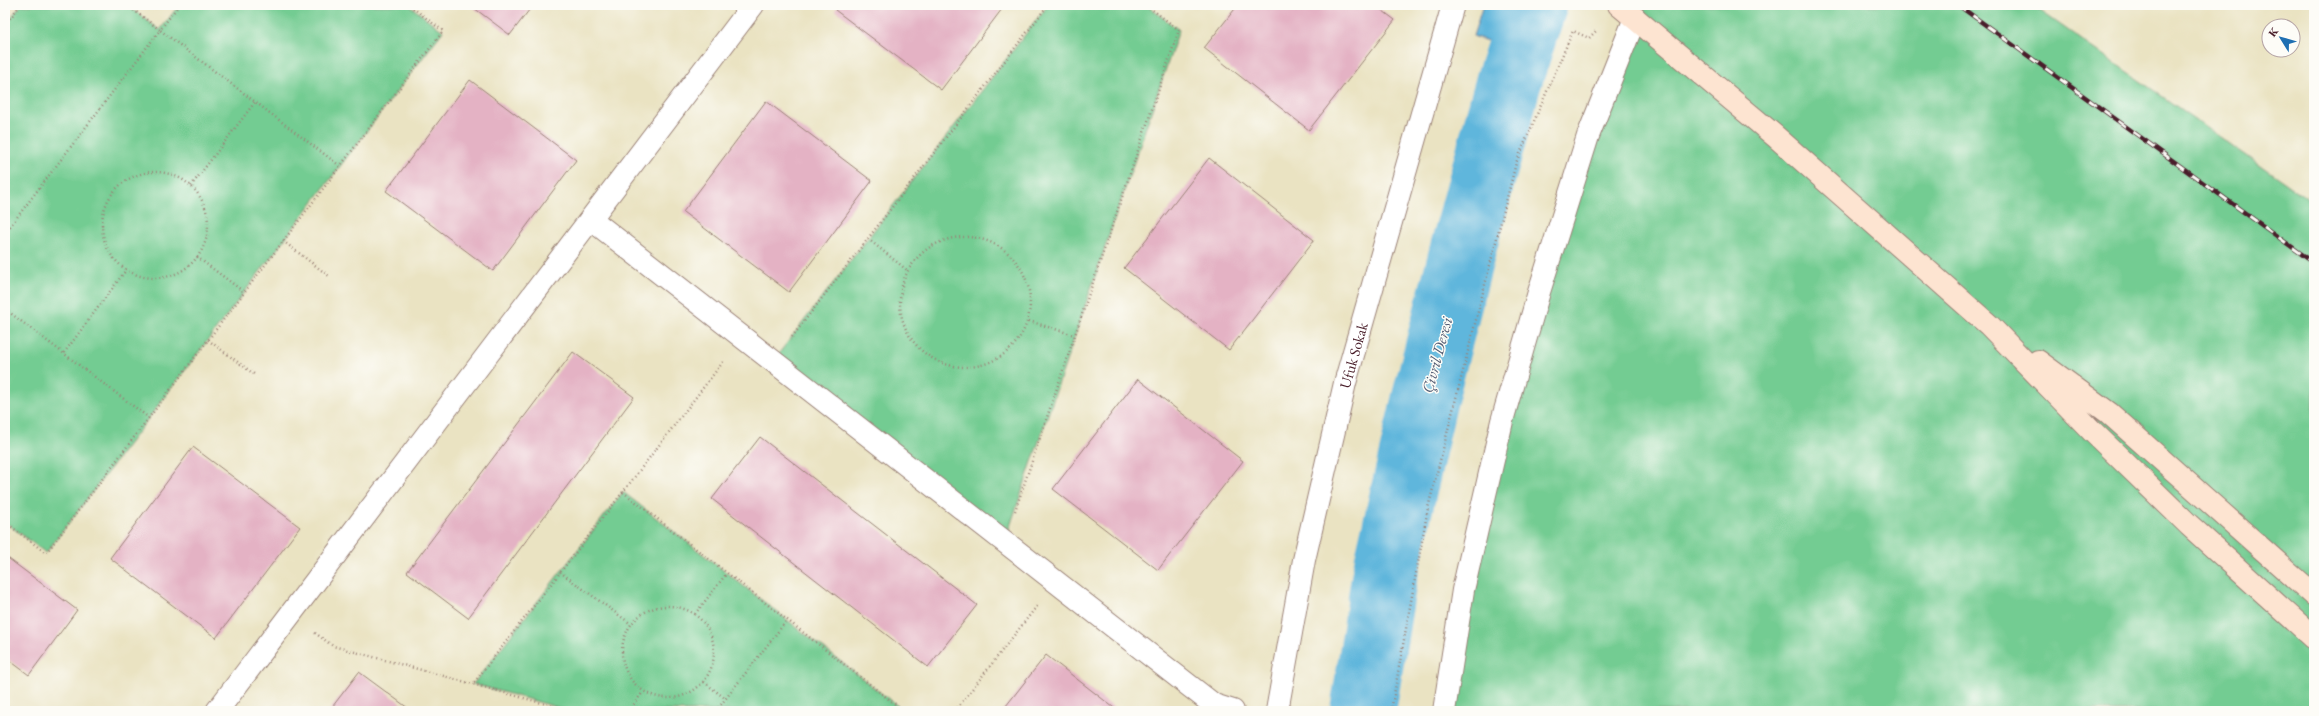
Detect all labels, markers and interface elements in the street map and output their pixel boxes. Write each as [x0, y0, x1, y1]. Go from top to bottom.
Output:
north arrow [2261, 18, 2301, 58]
text: K [2265, 24, 2281, 40]
water label: Çivril Deresi [1417, 314, 1458, 395]
street label: Ufuk Sokak [1334, 319, 1372, 391]

